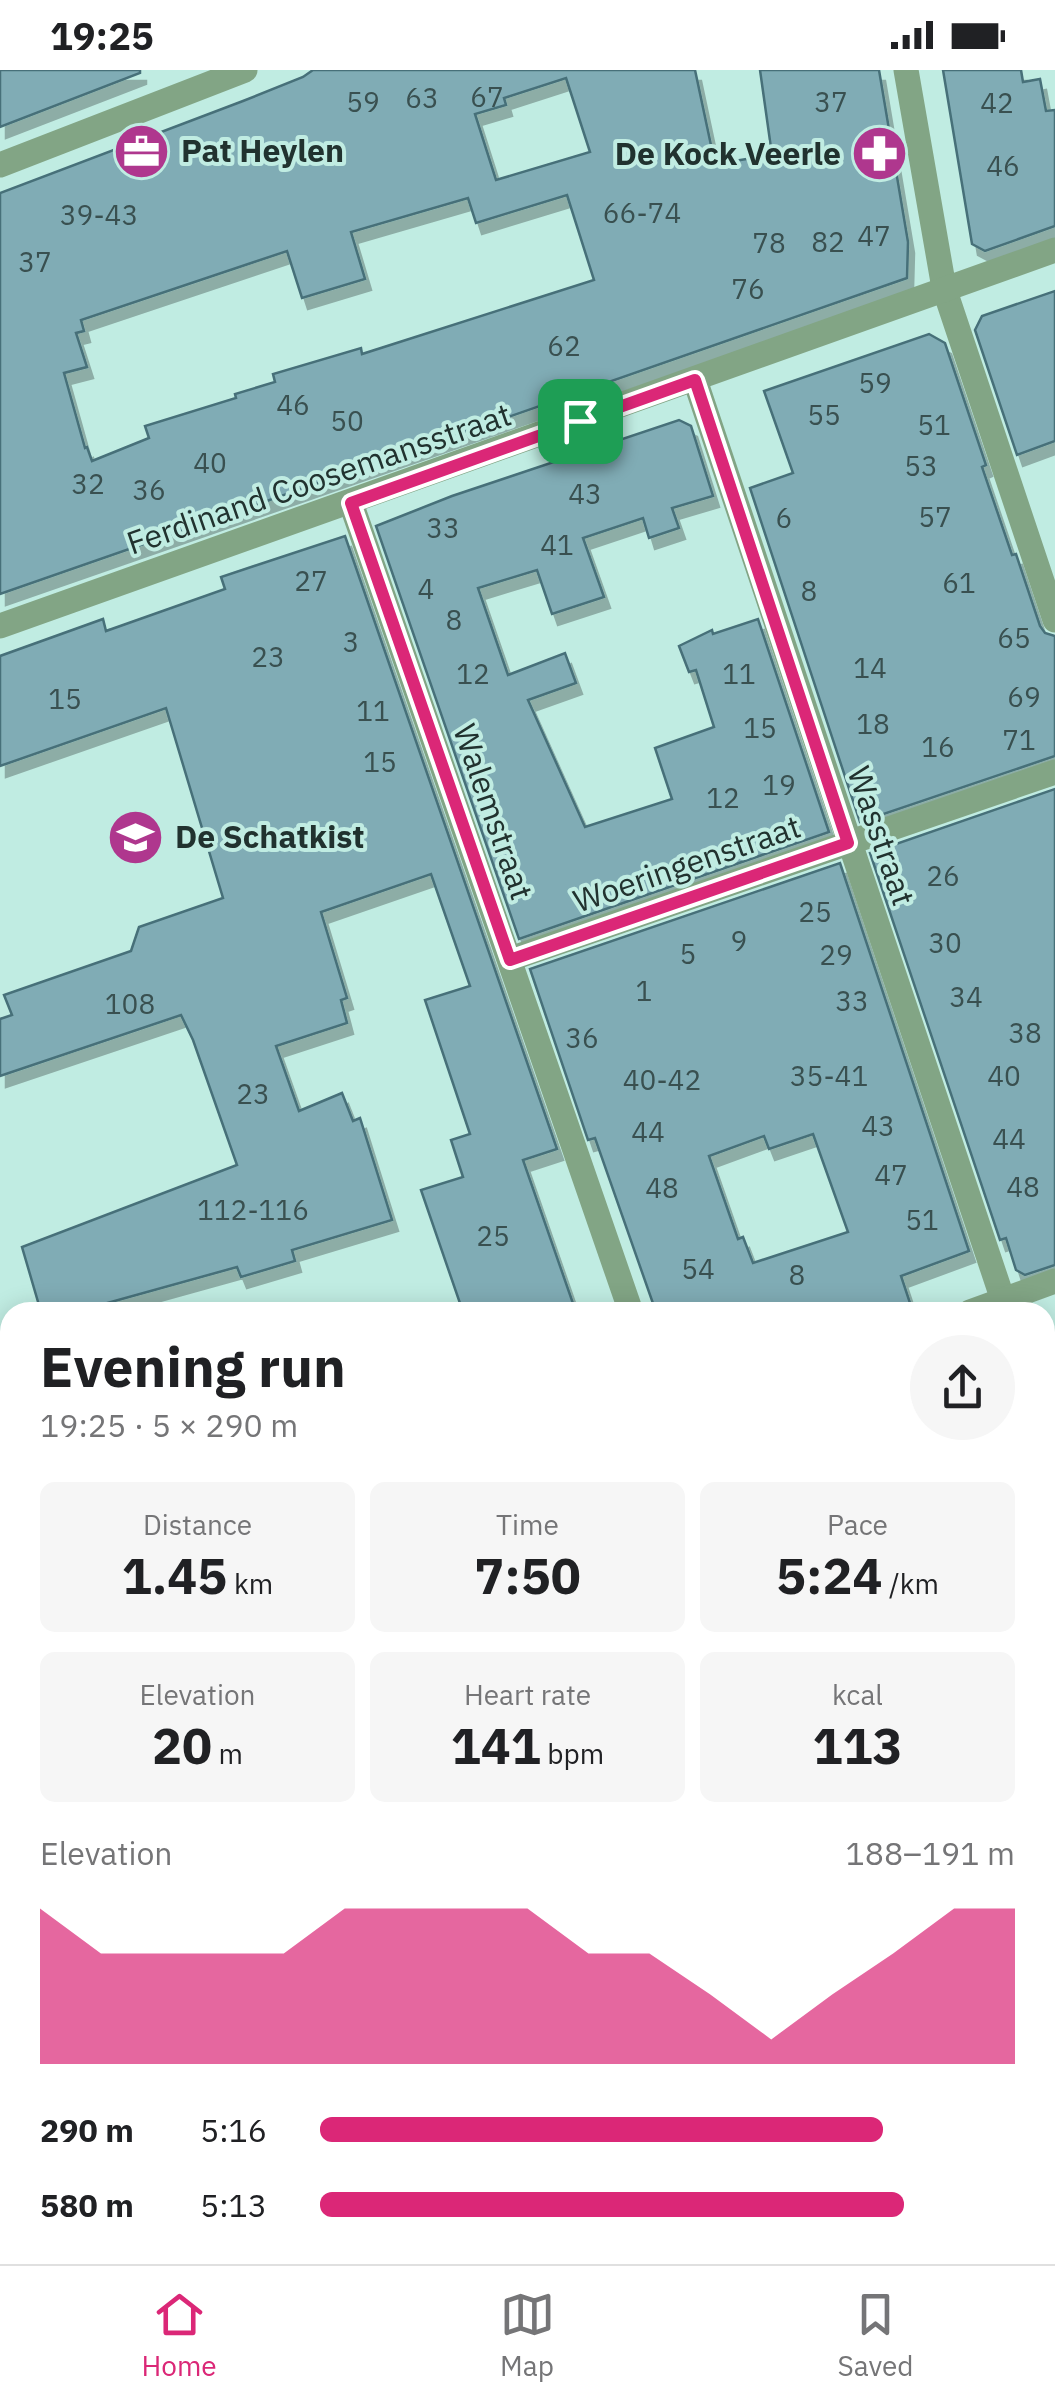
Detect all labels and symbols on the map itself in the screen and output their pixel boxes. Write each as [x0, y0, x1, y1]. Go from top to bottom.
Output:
house number: 67 [470, 78, 504, 115]
house number: 63 [405, 79, 439, 116]
house number: 59 [346, 83, 380, 120]
house number: 37 [814, 83, 848, 120]
house number: 42 [980, 84, 1014, 121]
office icon: Pat Heylen [112, 121, 172, 181]
pharmacy icon: De Kock Veerle [850, 124, 910, 184]
place label: Pat Heylen [181, 129, 344, 171]
place label: De Kock Veerle [615, 132, 841, 174]
house number: 46 [986, 147, 1020, 184]
house number: 66-74 [603, 194, 681, 231]
house number: 39-43 [60, 196, 138, 233]
house number: 47 [857, 217, 891, 254]
house number: 82 [811, 223, 845, 260]
house number: 78 [752, 224, 786, 261]
house number: 37 [18, 243, 52, 280]
house number: 76 [731, 270, 765, 307]
house number: 62 [547, 327, 581, 364]
house number: 59 [858, 364, 892, 401]
pin [538, 379, 623, 464]
house number: 46 [276, 386, 310, 423]
street label: Ferdinand Coosemansstraat [121, 393, 516, 564]
house number: 55 [807, 396, 841, 433]
house number: 50 [330, 402, 364, 439]
house number: 51 [917, 406, 951, 443]
house number: 40 [193, 444, 227, 481]
house number: 53 [904, 447, 938, 484]
house number: 32 [71, 465, 105, 502]
house number: 36 [132, 471, 166, 508]
house number: 43 [568, 475, 602, 512]
house number: 57 [918, 498, 952, 535]
house number: 6 [776, 499, 792, 536]
house number: 33 [426, 509, 460, 546]
house number: 41 [540, 526, 574, 563]
house number: 27 [294, 562, 328, 599]
house number: 61 [942, 564, 976, 601]
house number: 4 [418, 570, 434, 607]
house number: 8 [801, 572, 817, 609]
house number: 8 [446, 601, 462, 638]
house number: 65 [997, 619, 1031, 656]
house number: 3 [343, 623, 359, 660]
house number: 23 [251, 638, 285, 675]
house number: 14 [853, 649, 887, 686]
house number: 12 [456, 655, 490, 692]
house number: 11 [722, 655, 756, 692]
house number: 69 [1007, 678, 1041, 715]
house number: 15 [48, 680, 82, 717]
house number: 11 [356, 692, 390, 729]
house number: 18 [856, 705, 890, 742]
house number: 15 [743, 709, 777, 746]
street label: Walemstraat [444, 718, 544, 905]
house number: 71 [1002, 721, 1036, 758]
house number: 16 [921, 728, 955, 765]
house number: 15 [363, 743, 397, 780]
street label: Wasstraat [839, 761, 925, 911]
house number: 19 [762, 766, 796, 803]
house number: 12 [706, 779, 740, 816]
street label: Woeringenstraat [568, 805, 806, 922]
school or university icon: De Schatkist [106, 807, 166, 867]
place label: De Schatkist [175, 815, 364, 857]
house number: 26 [926, 857, 960, 894]
house number: 25 [798, 893, 832, 930]
house number: 9 [731, 922, 747, 959]
house number: 30 [928, 924, 962, 961]
house number: 5 [680, 935, 696, 972]
house number: 29 [819, 936, 853, 973]
house number: 1 [636, 972, 652, 1009]
house number: 34 [949, 978, 983, 1015]
house number: 33 [835, 982, 869, 1019]
house number: 108 [105, 985, 155, 1022]
house number: 38 [1008, 1014, 1042, 1051]
house number: 36 [565, 1019, 599, 1056]
house number: 35-41 [790, 1057, 868, 1094]
house number: 40 [987, 1057, 1021, 1094]
house number: 40-42 [623, 1061, 701, 1098]
house number: 23 [236, 1075, 270, 1112]
house number: 43 [861, 1107, 895, 1144]
house number: 44 [631, 1113, 665, 1150]
house number: 44 [992, 1120, 1026, 1157]
house number: 47 [874, 1156, 908, 1193]
house number: 48 [1006, 1168, 1040, 1205]
house number: 48 [645, 1169, 679, 1206]
house number: 112-116 [197, 1191, 309, 1228]
house number: 51 [905, 1201, 939, 1238]
house number: 25 [476, 1217, 510, 1254]
house number: 54 [681, 1250, 715, 1287]
house number: 8 [789, 1256, 805, 1293]

